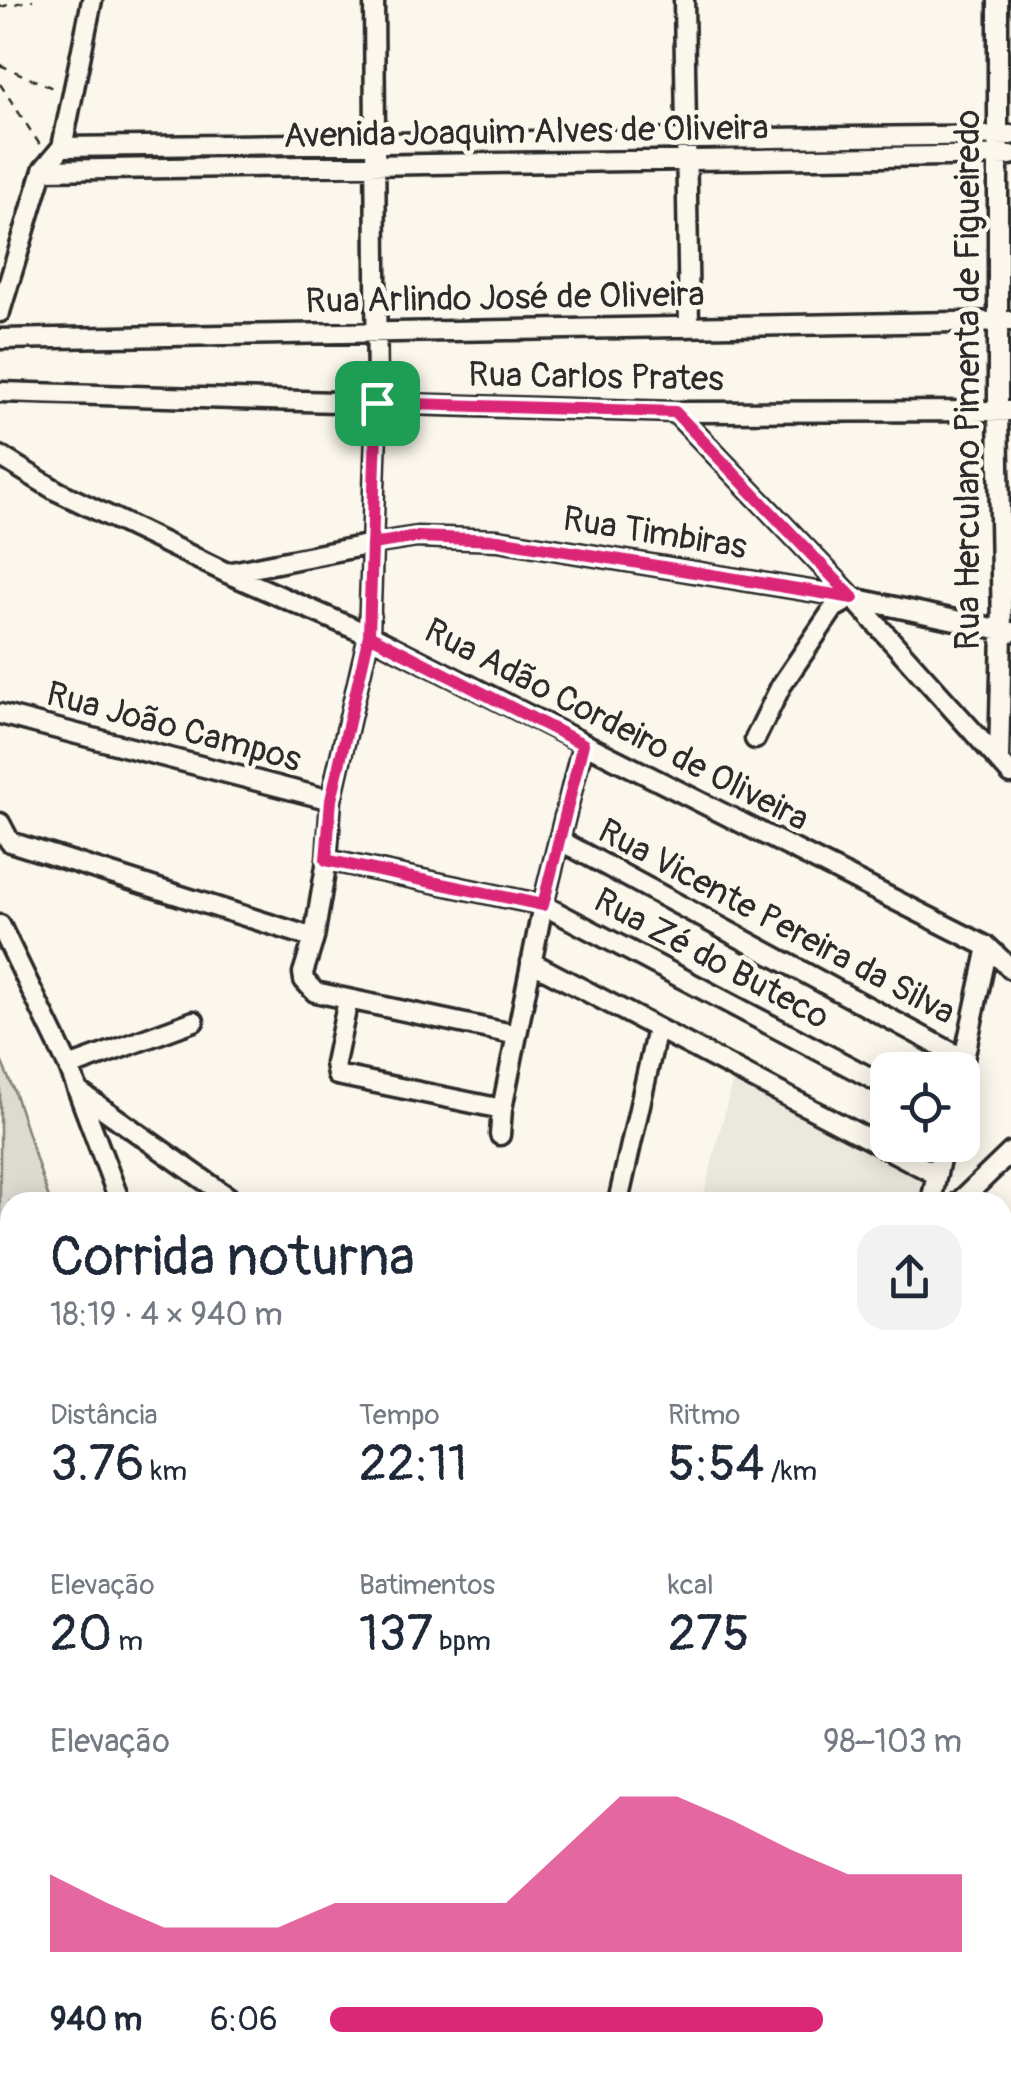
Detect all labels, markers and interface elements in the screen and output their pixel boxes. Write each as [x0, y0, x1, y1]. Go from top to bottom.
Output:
street label: Avenida Joaquim Alves de Oliveira [283, 106, 769, 158]
street label: Rua Herculano Pimenta de Figueiredo [946, 110, 990, 650]
street label: Rua Arlindo José de Oliveira [305, 273, 705, 323]
street label: Rua Carlos Prates [468, 353, 725, 401]
pin [335, 361, 420, 446]
icon: arrive [350, 376, 405, 431]
street label: Rua Timbiras [560, 497, 750, 569]
street label: Rua Adão Cordeiro de Oliveira [417, 609, 816, 841]
street label: Rua João Campos [42, 672, 306, 782]
street label: Rua Vicente Pereira da Silva [591, 809, 963, 1035]
street label: Rua Zé do Buteco [586, 878, 837, 1039]
map controls [870, 1052, 980, 1162]
button: locate [870, 1052, 980, 1162]
text: Corrida noturna [50, 1223, 415, 1292]
button: share [857, 1225, 962, 1330]
text: 18:19 · 4 × 940 m [50, 1295, 283, 1335]
text: Distância [50, 1398, 157, 1433]
text: Tempo [359, 1398, 440, 1433]
text: Ritmo [668, 1398, 740, 1433]
text: 3.76 [50, 1433, 144, 1496]
text: 22:11 [359, 1433, 467, 1496]
text: 5:54 [668, 1433, 765, 1496]
text: km [144, 1454, 187, 1489]
text: /km [765, 1454, 817, 1489]
text: Elevação [50, 1568, 155, 1603]
text: Batimentos [359, 1568, 495, 1603]
text: kcal [668, 1568, 714, 1603]
text: 20 [50, 1603, 112, 1666]
text: 137 [359, 1603, 433, 1666]
text: 275 [668, 1603, 750, 1666]
text: m [112, 1624, 143, 1659]
text: bpm [433, 1624, 491, 1659]
text: Elevação [50, 1722, 170, 1762]
text: 98–103 m [823, 1722, 962, 1762]
text: 940 m [50, 2000, 142, 2040]
text: 6:06 [210, 2000, 278, 2040]

